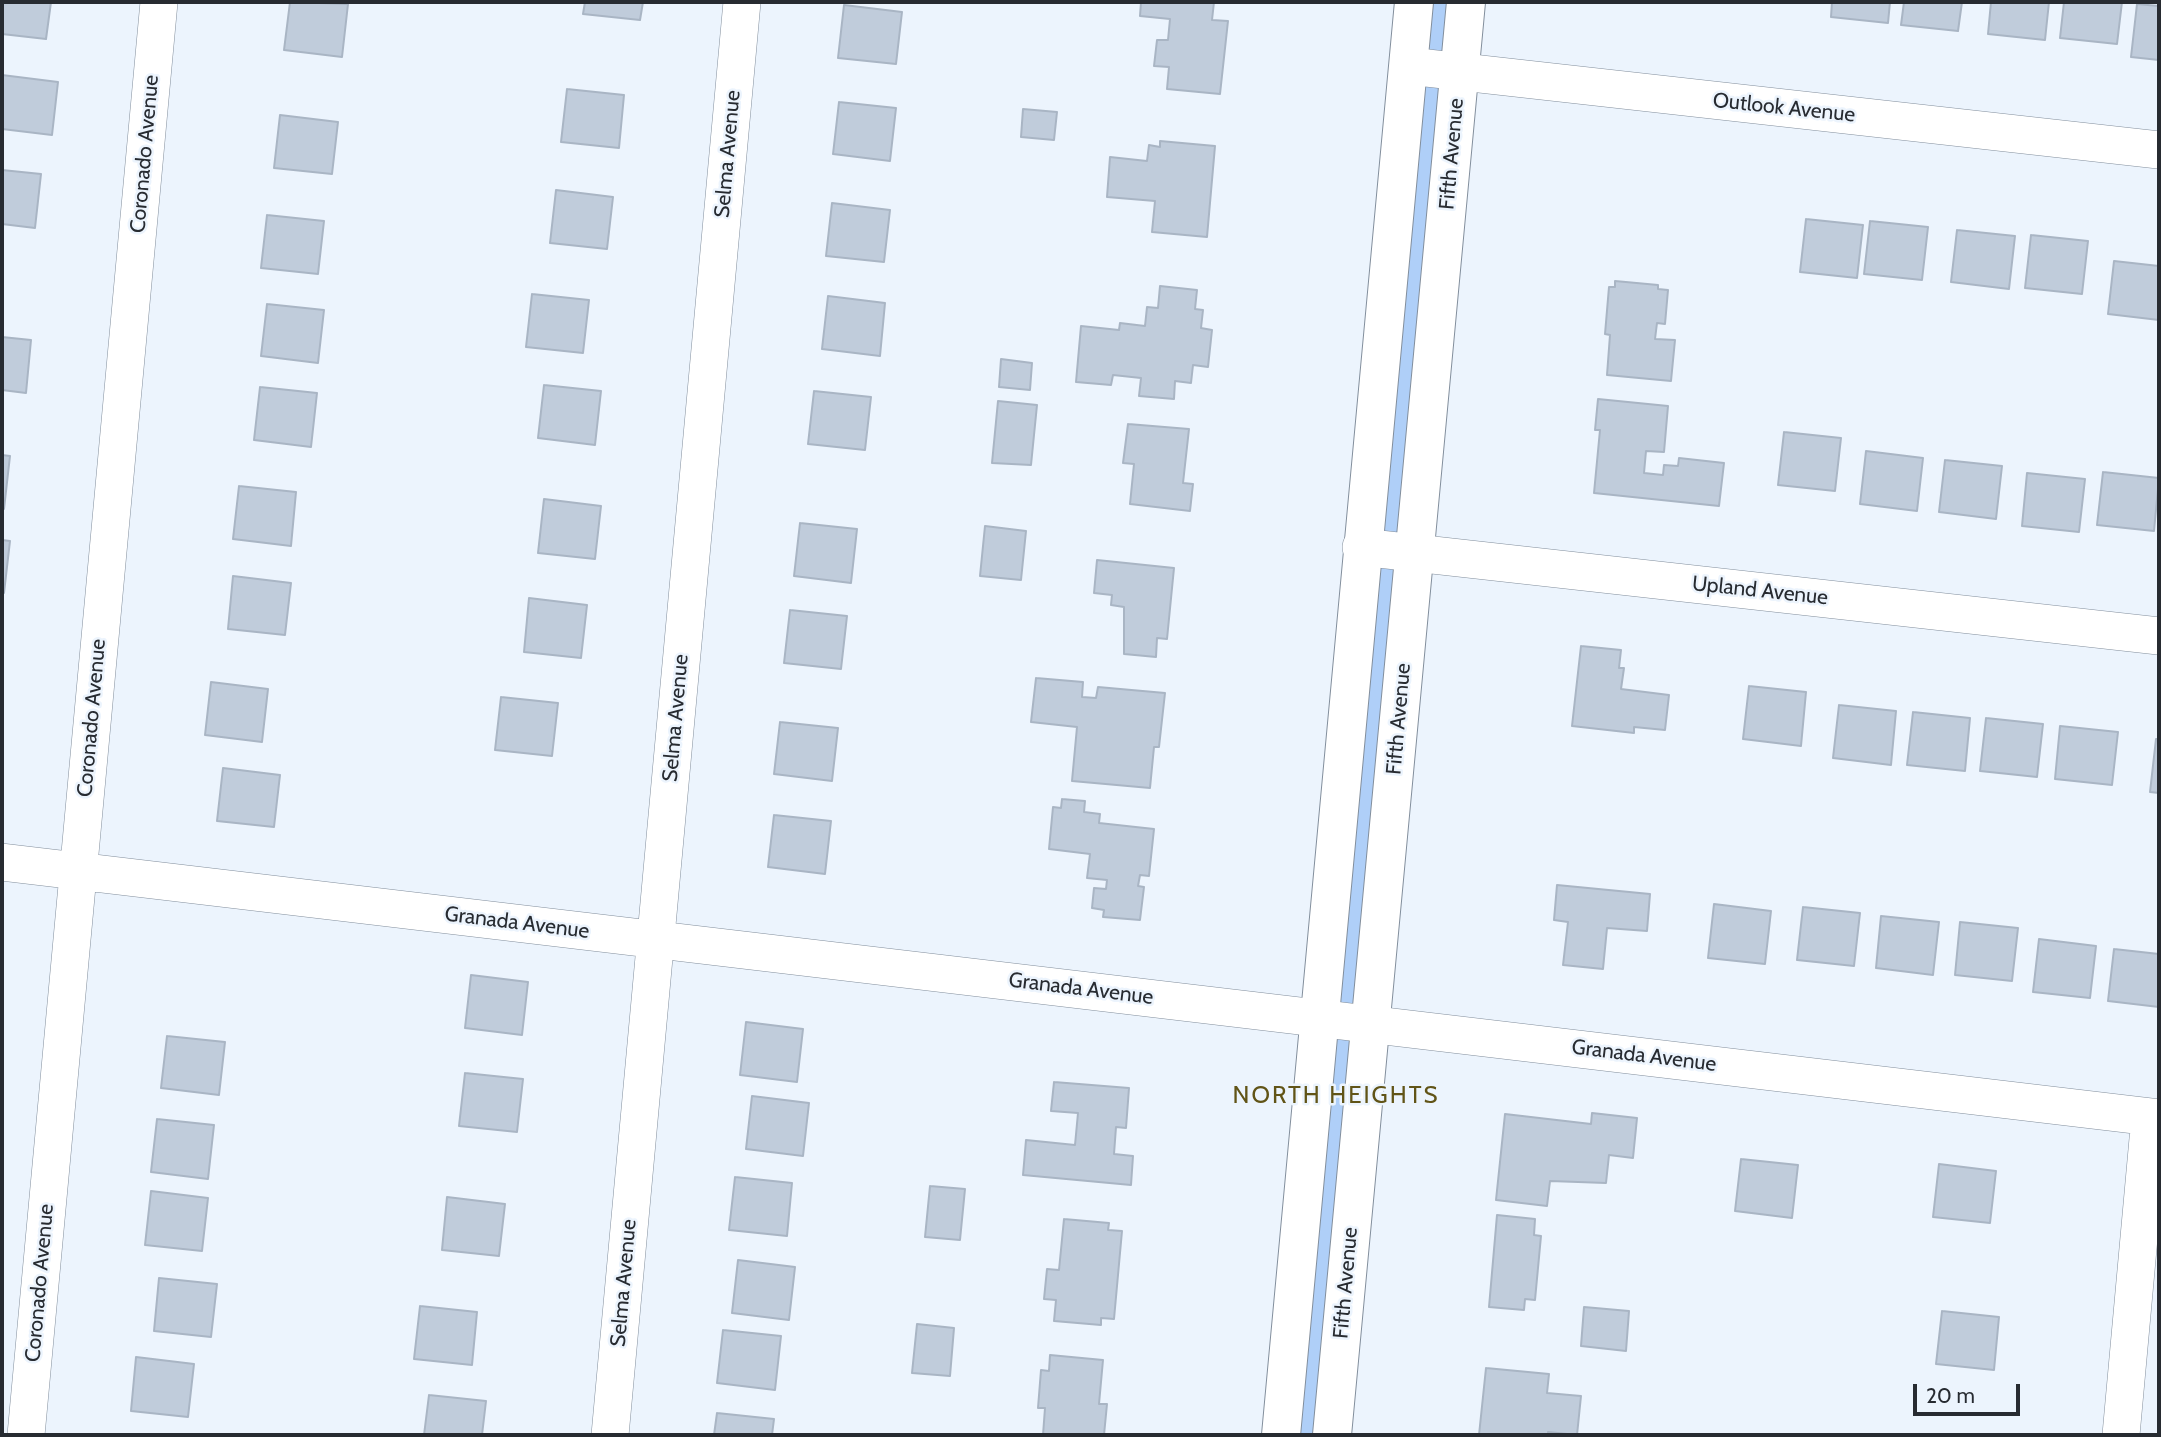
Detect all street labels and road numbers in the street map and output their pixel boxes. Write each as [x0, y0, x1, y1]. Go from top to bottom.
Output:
street label: Coronado Avenue [126, 74, 164, 234]
street label: Outlook Avenue [1712, 88, 1856, 128]
street label: Selma Avenue [710, 89, 746, 219]
street label: Fifth Avenue [1435, 97, 1469, 211]
street label: Upland Avenue [1691, 571, 1829, 611]
street label: Coronado Avenue [73, 638, 111, 798]
street label: Selma Avenue [658, 653, 694, 783]
street label: Fifth Avenue [1382, 662, 1416, 776]
street label: Granada Avenue [443, 902, 591, 944]
street label: Granada Avenue [1007, 968, 1155, 1010]
street label: Granada Avenue [1570, 1035, 1718, 1077]
street label: Coronado Avenue [21, 1203, 59, 1363]
street label: Selma Avenue [606, 1218, 642, 1348]
street label: Fifth Avenue [1329, 1226, 1363, 1340]

